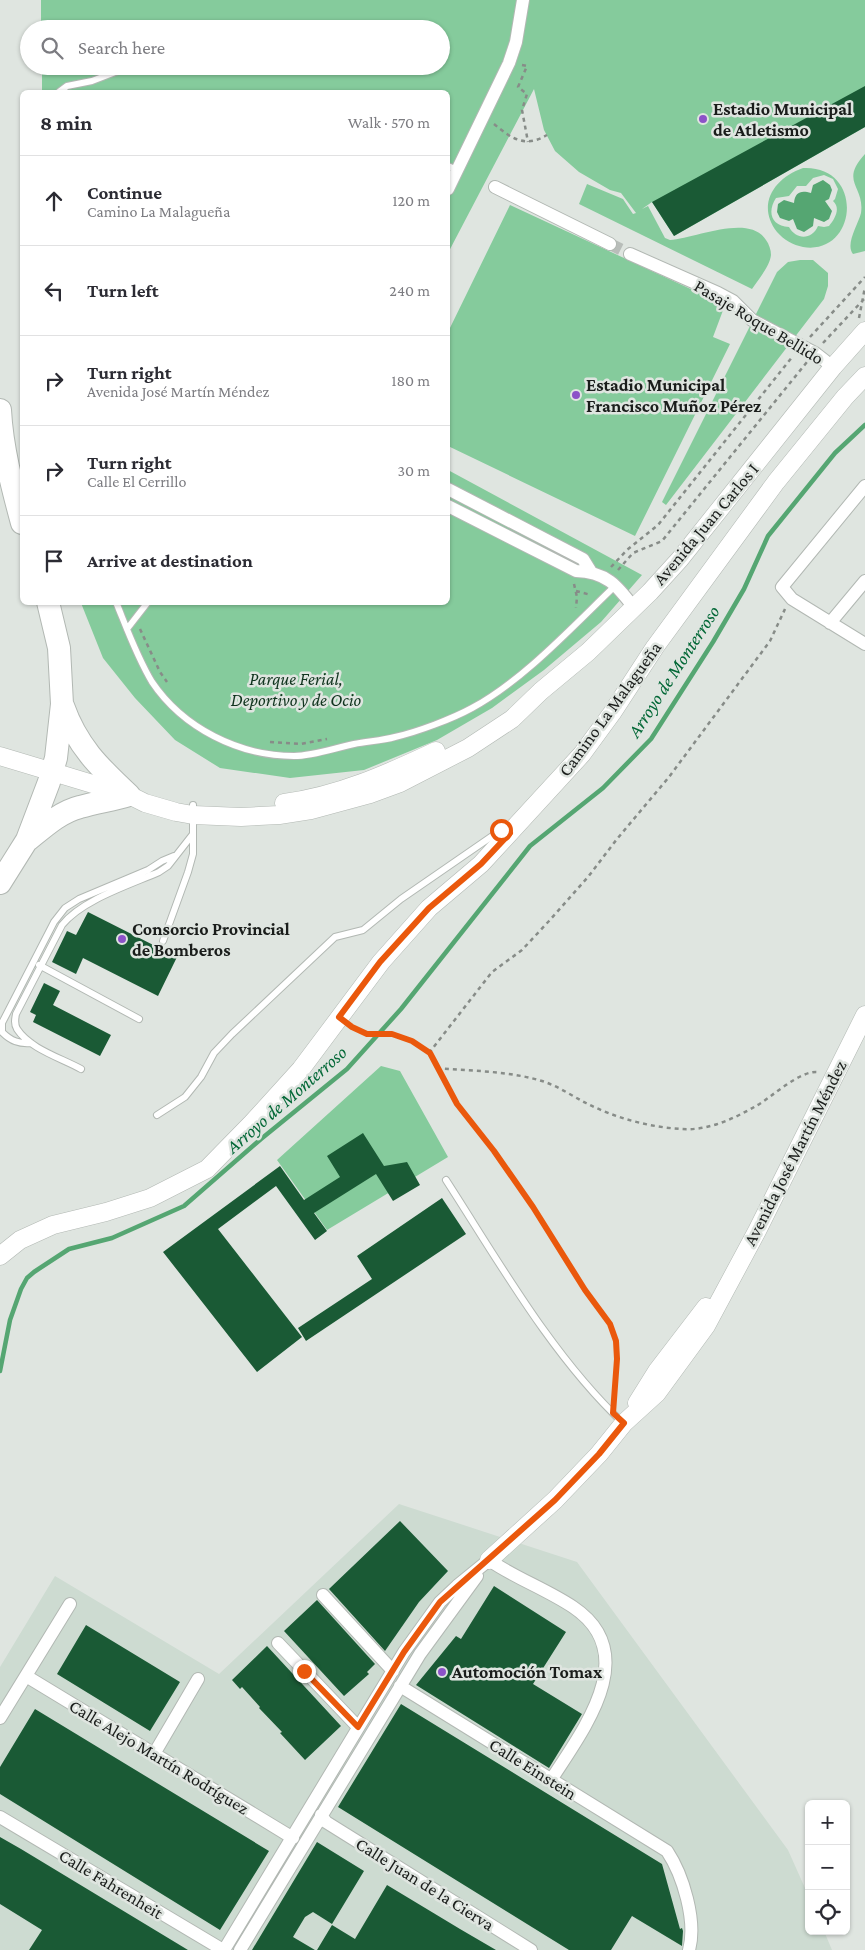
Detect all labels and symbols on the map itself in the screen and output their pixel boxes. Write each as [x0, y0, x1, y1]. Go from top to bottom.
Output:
place label: Estadio Municipal de Atletismo [713, 99, 852, 140]
marker: Estadio Municipal de Atletismo [697, 113, 709, 125]
street label: Pasaje Roque Bellido [690, 276, 827, 369]
place label: Estadio Municipal Francisco Muñoz Pérez [586, 375, 761, 416]
marker: Estadio Municipal Francisco Muñoz Pérez [570, 389, 582, 401]
street label: Avenida Juan Carlos I [649, 459, 763, 589]
water label: Arroyo de Monterroso [623, 602, 724, 742]
street label: Camino La Malagueña [555, 638, 665, 780]
park label: Parque Ferial, Deportivo y de Ocio [231, 669, 362, 710]
route start [490, 819, 513, 842]
place label: Consorcio Provincial de Bomberos [132, 919, 290, 960]
marker: Consorcio Provincial de Bomberos [116, 933, 128, 945]
water label: Arroyo de Monterroso [221, 1041, 351, 1158]
street label: Avenida José Martín Méndez [740, 1057, 851, 1249]
route end [293, 1660, 316, 1683]
place label: Automoción Tomax [451, 1662, 603, 1682]
marker: Automoción Tomax [436, 1666, 448, 1678]
street label: Calle Alejo Martín Rodríguez [65, 1695, 253, 1820]
street label: Calle Einstein [486, 1734, 581, 1804]
street label: Calle Juan de la Cierva [352, 1833, 498, 1935]
street label: Calle Fahrenheit [55, 1845, 168, 1923]

